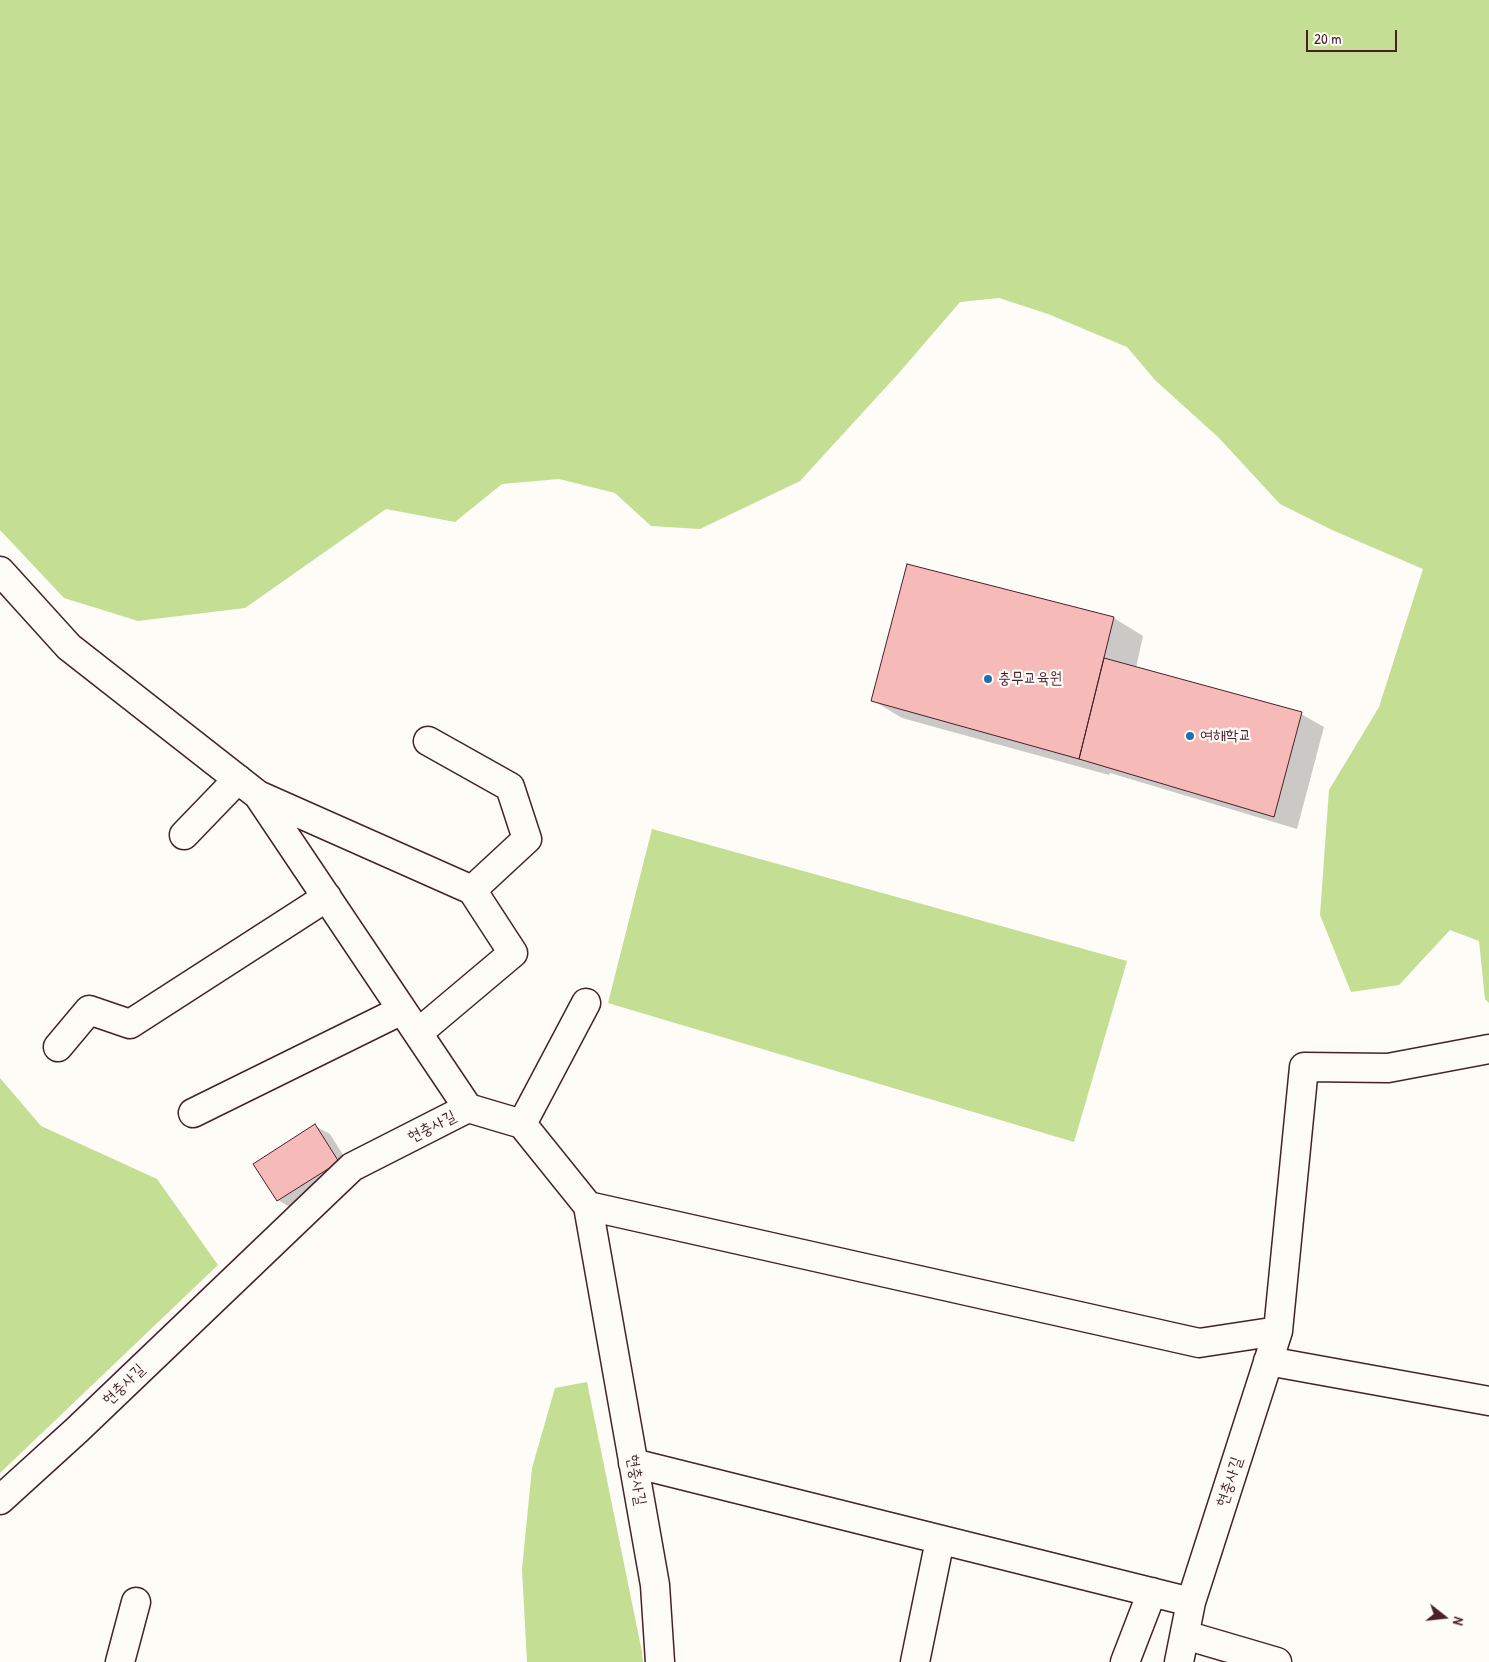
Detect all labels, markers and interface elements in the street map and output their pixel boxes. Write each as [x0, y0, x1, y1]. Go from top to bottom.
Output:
scale bar [1309, 20, 1400, 52]
text: 20 m [1314, 28, 1341, 49]
place label: 충무교육원 [998, 669, 1062, 689]
marker: 충무교육원 [982, 673, 994, 685]
place label: 여해학교 [1200, 726, 1252, 746]
marker: 여해학교 [1184, 730, 1196, 742]
street label: 현충사길 [405, 1107, 459, 1147]
street label: 현충사길 [99, 1360, 149, 1410]
street label: 현충사길 [622, 1453, 650, 1507]
street label: 현충사길 [1213, 1455, 1247, 1509]
north arrow [1419, 1592, 1469, 1642]
text: N [1449, 1615, 1469, 1627]

